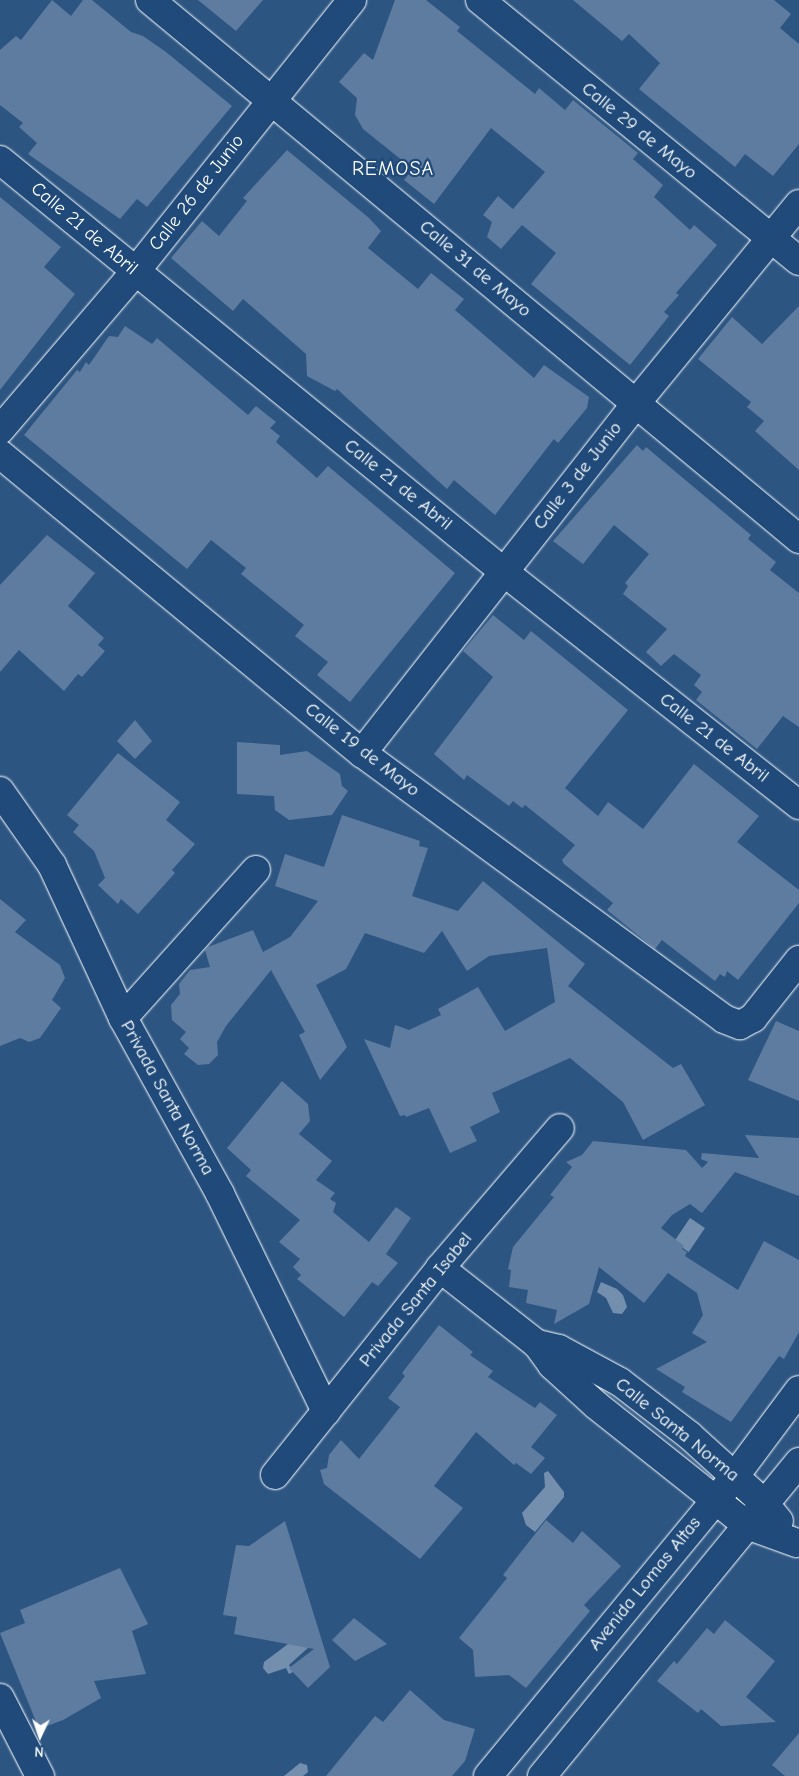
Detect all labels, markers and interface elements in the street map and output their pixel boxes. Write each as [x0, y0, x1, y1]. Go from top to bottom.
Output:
street label: Calle 29 de Mayo [577, 77, 701, 185]
street label: Calle 26 de Junio [144, 130, 250, 256]
district label: REMOSA [351, 156, 435, 180]
street label: Calle 21 de Abril [26, 178, 142, 280]
street label: Calle 31 de Mayo [414, 216, 536, 322]
street label: Calle 3 de Junio [529, 417, 627, 535]
street label: Calle 21 de Abril [339, 434, 457, 536]
street label: Calle 21 de Abril [655, 688, 773, 788]
street label: Calle 19 de Mayo [300, 698, 424, 802]
street label: Privada Santa Norma [115, 1017, 219, 1179]
street label: Privada Santa Isabel [355, 1228, 477, 1372]
street label: Calle Santa Norma [610, 1373, 744, 1487]
street label: Avenida Lomas Altas [584, 1512, 706, 1656]
north arrow [15, 1711, 65, 1761]
text: N [34, 1743, 44, 1760]

